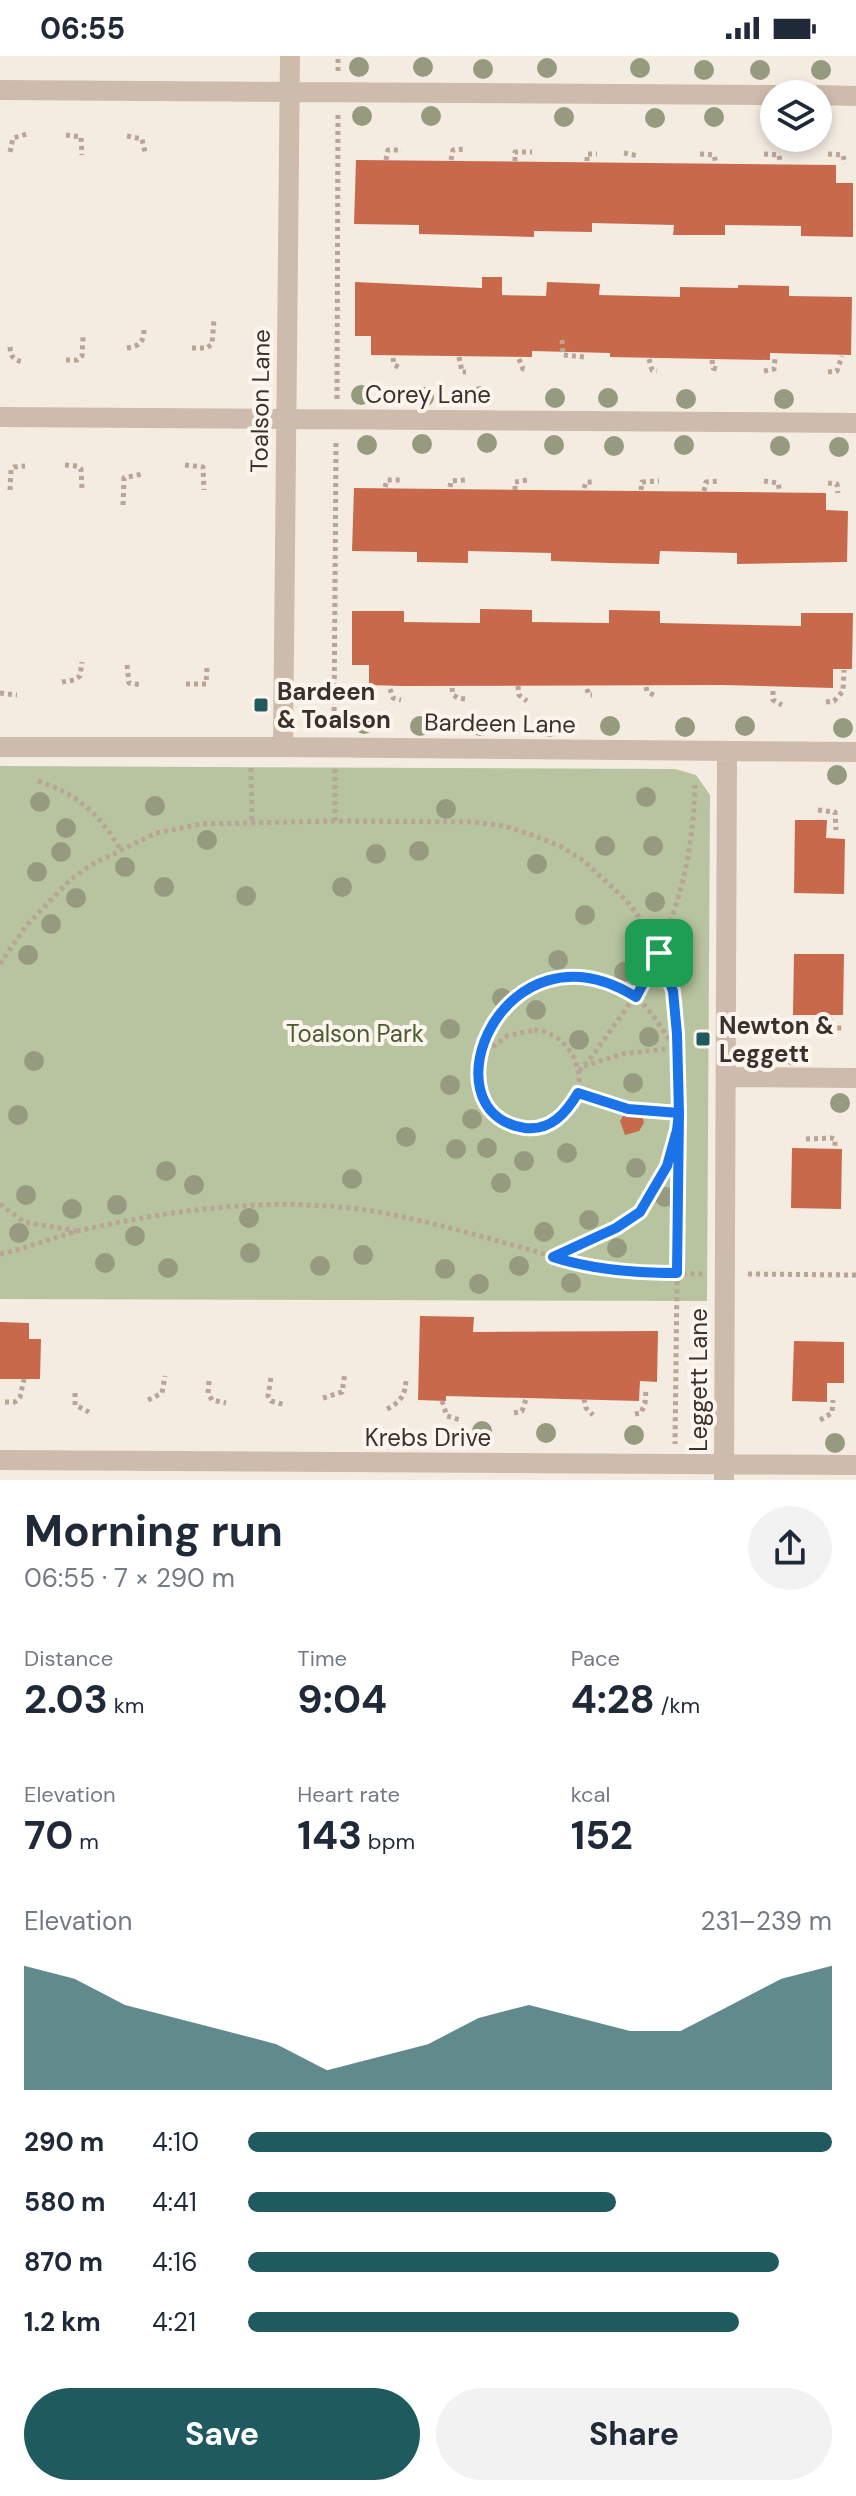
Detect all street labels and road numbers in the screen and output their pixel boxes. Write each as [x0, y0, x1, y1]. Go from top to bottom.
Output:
street label: Toalson Lane [243, 329, 277, 473]
street label: Corey Lane [365, 379, 491, 410]
street label: Bardeen Lane [424, 706, 576, 740]
street label: Leggett Lane [683, 1308, 714, 1452]
street label: Krebs Drive [365, 1422, 491, 1453]

